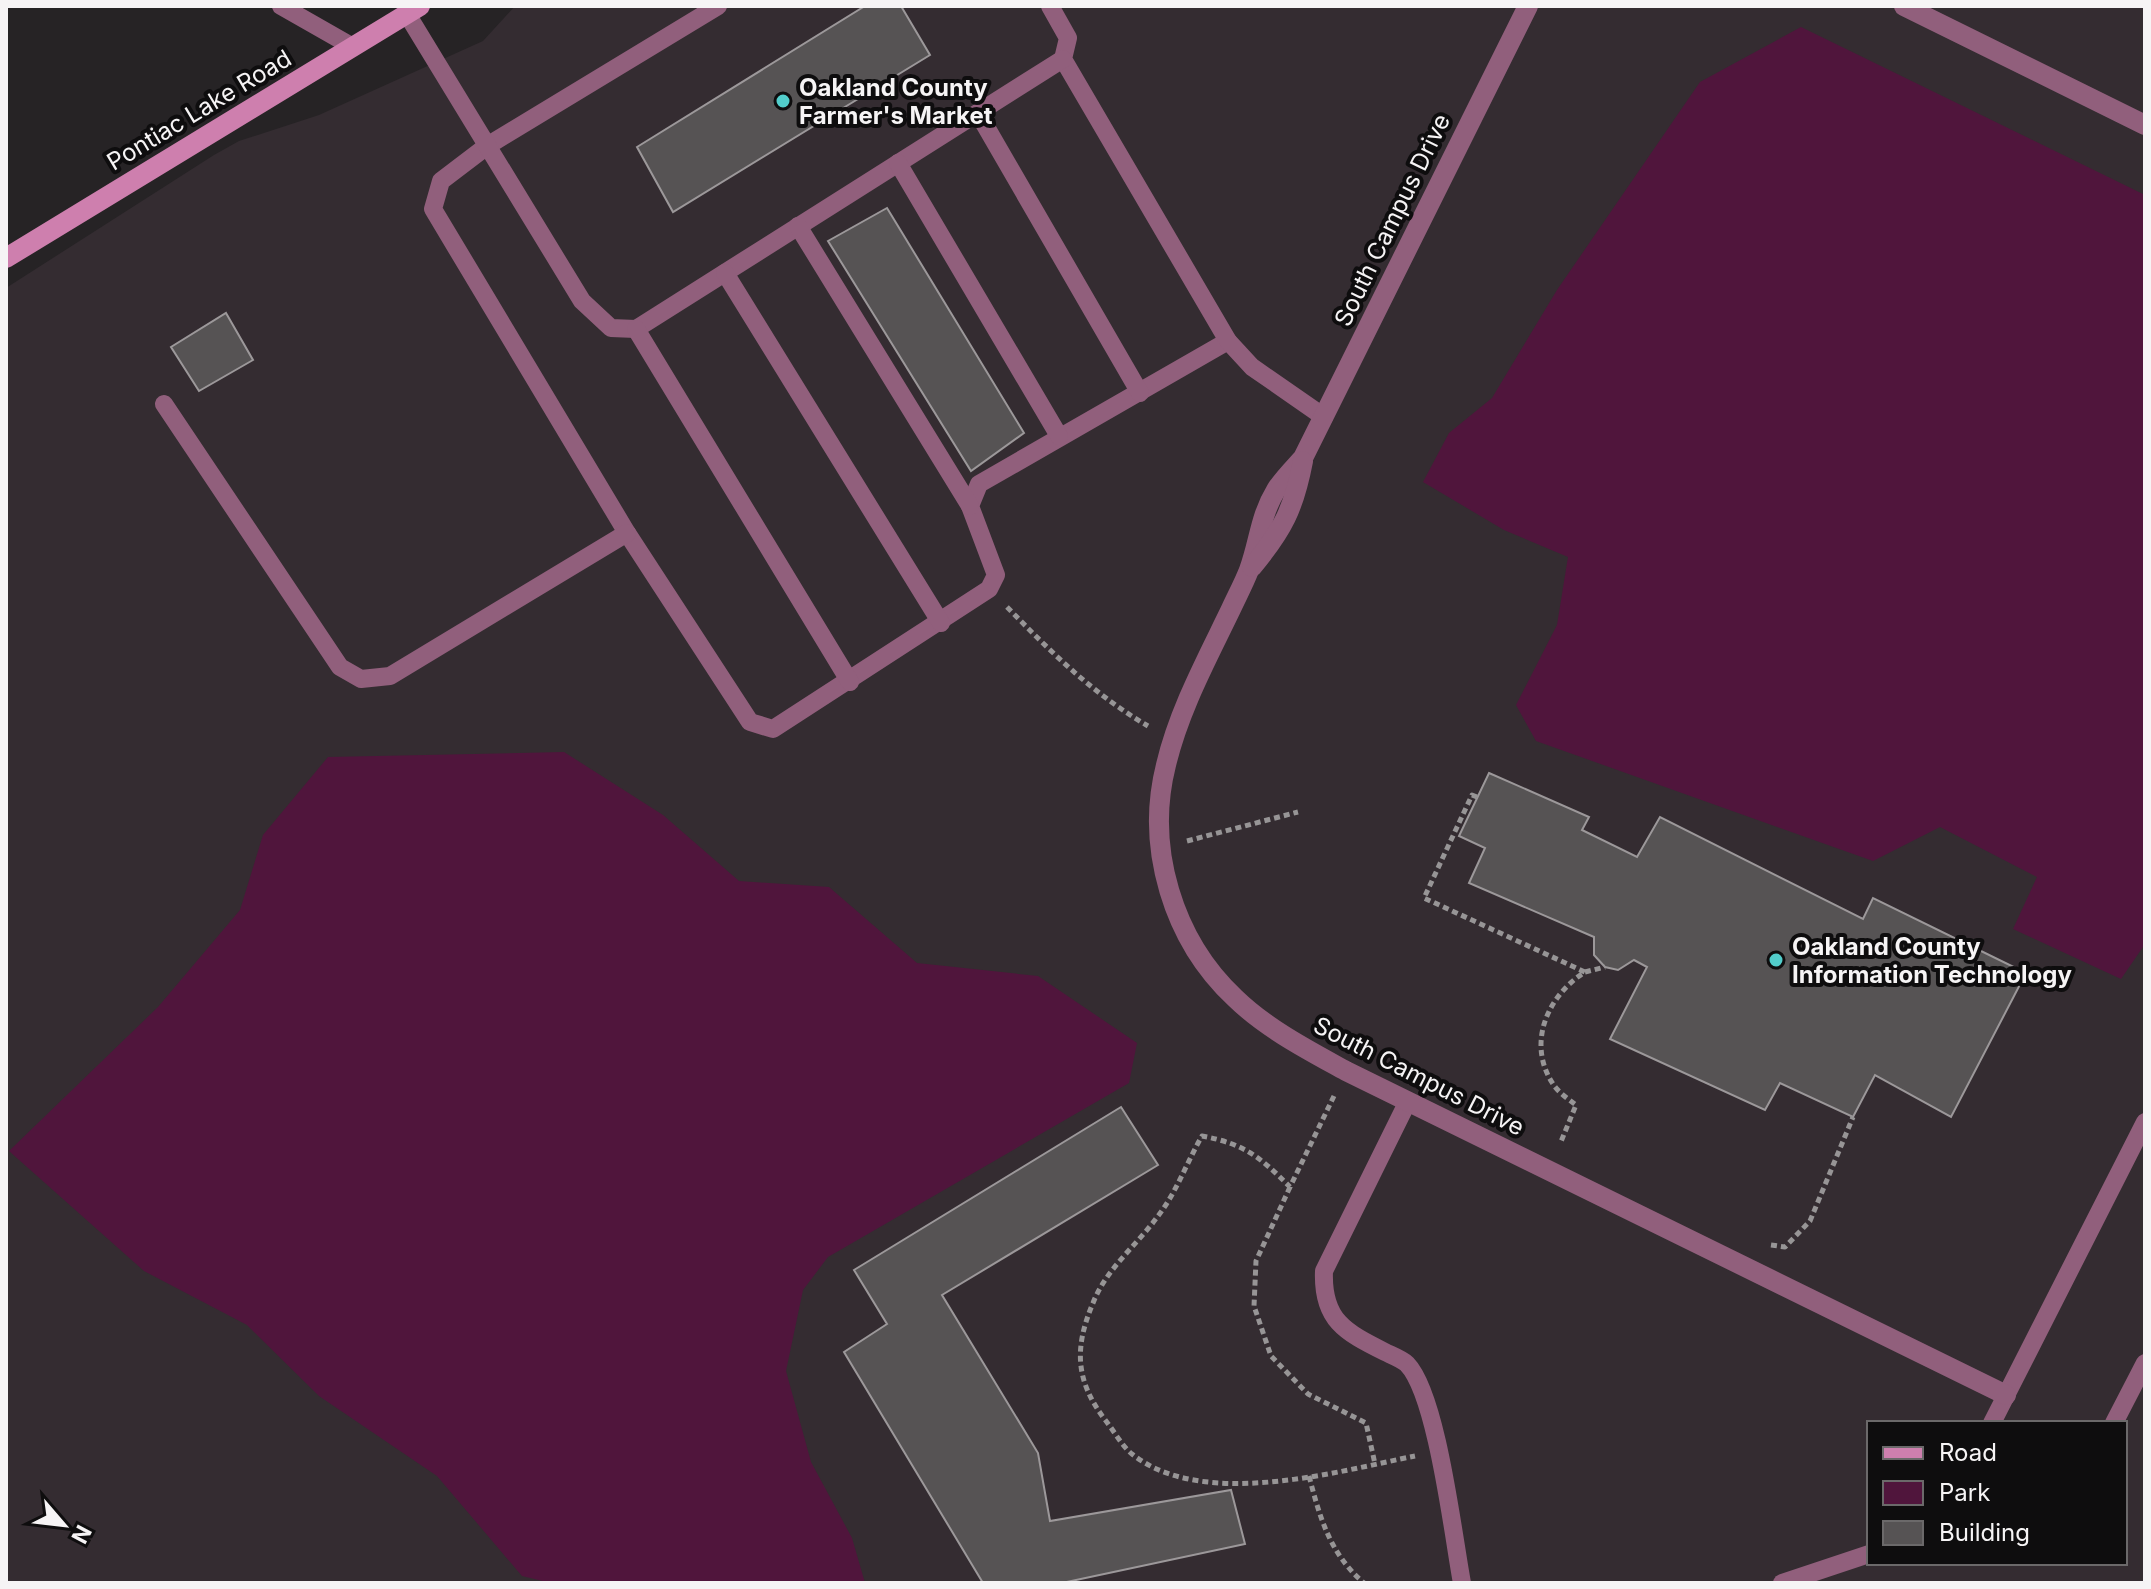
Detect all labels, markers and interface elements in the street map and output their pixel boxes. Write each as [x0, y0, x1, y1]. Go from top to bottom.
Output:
street label: Pontiac Lake Road [102, 44, 296, 176]
place label: Oakland County Farmer's Market [799, 73, 993, 130]
marker: Oakland County Farmer's Market [774, 92, 792, 110]
street label: South Campus Drive [1328, 109, 1456, 331]
place label: Oakland County Information Technology [1792, 932, 2072, 989]
marker: Oakland County Information Technology [1767, 951, 1785, 969]
street label: South Campus Drive [1309, 1010, 1529, 1142]
legend [1867, 1421, 2127, 1565]
text: Road [1939, 1438, 1997, 1467]
text: Park [1939, 1478, 1990, 1507]
north arrow [24, 1485, 104, 1565]
text: Building [1939, 1518, 2030, 1547]
text: N [66, 1521, 97, 1548]

